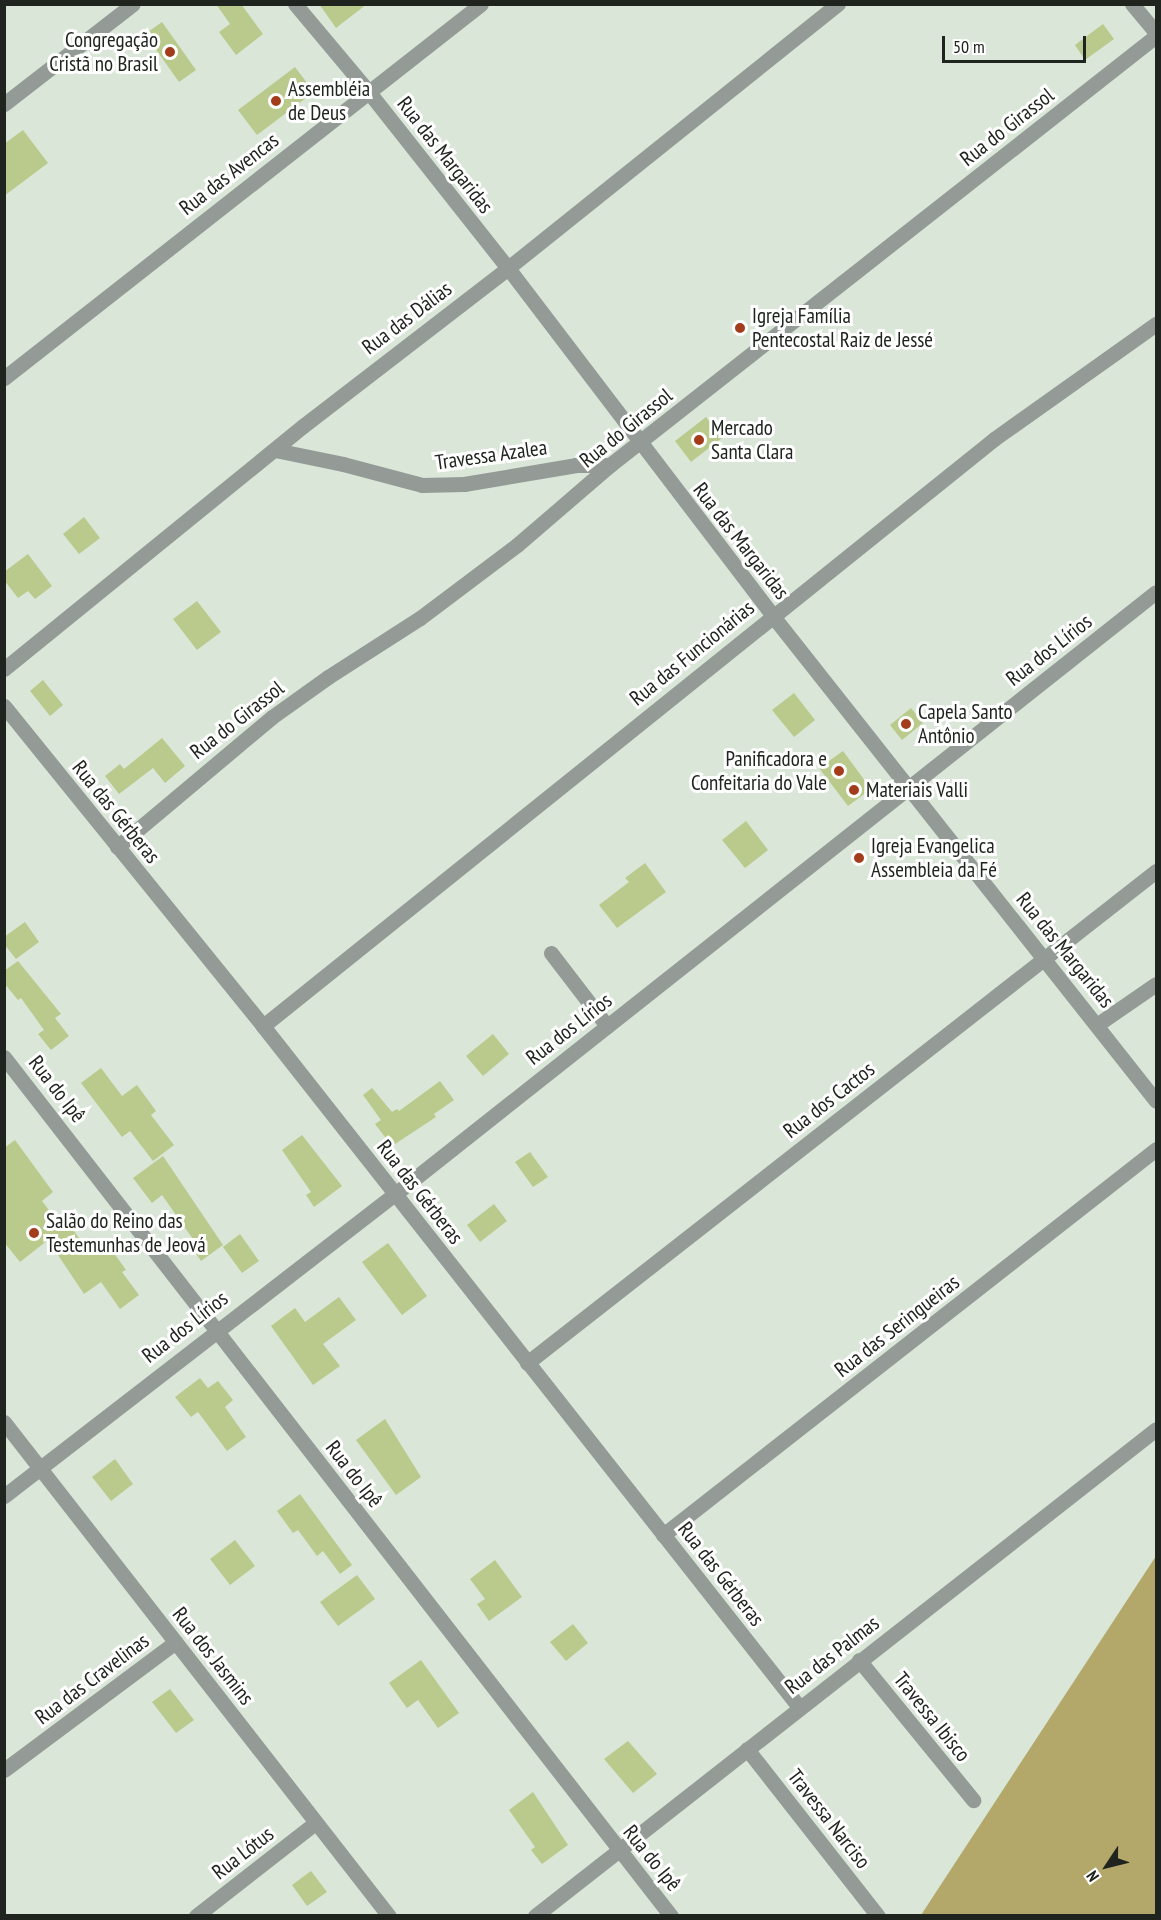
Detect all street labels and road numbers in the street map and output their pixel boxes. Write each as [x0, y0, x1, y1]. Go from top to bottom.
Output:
street label: Rua do Girassol [955, 83, 1059, 171]
street label: Rua das Margaridas [392, 92, 498, 218]
street label: Rua das Avencas [174, 127, 284, 221]
street label: Rua das Dálias [357, 276, 457, 360]
street label: Rua do Girassol [575, 383, 677, 473]
street label: Travessa Azalea [433, 435, 549, 475]
street label: Rua das Margaridas [688, 478, 794, 604]
street label: Rua das Funcionárias [625, 595, 759, 711]
street label: Rua dos Lírios [1001, 609, 1097, 691]
street label: Rua do Girassol [185, 676, 289, 764]
street label: Rua das Gérberas [67, 756, 165, 868]
street label: Rua das Margaridas [1011, 887, 1119, 1013]
street label: Rua dos Lírios [521, 988, 617, 1070]
street label: Rua do Ipê [23, 1051, 91, 1127]
street label: Rua dos Cactos [778, 1057, 880, 1143]
street label: Rua das Gérberas [372, 1135, 468, 1249]
street label: Rua das Seringueiras [830, 1270, 964, 1382]
street label: Rua dos Lírios [137, 1286, 233, 1368]
street label: Rua do Ipê [320, 1436, 388, 1512]
street label: Rua das Gérberas [673, 1517, 769, 1631]
street label: Rua dos Jasmins [167, 1602, 259, 1710]
street label: Rua das Palmas [780, 1610, 884, 1700]
street label: Rua das Cravelinas [30, 1628, 154, 1730]
street label: Travessa Ibisco [888, 1667, 976, 1767]
street label: Travessa Narciso [782, 1764, 876, 1874]
street label: Rua do Ipê [618, 1820, 686, 1896]
street label: Rua Lótus [207, 1821, 279, 1885]

